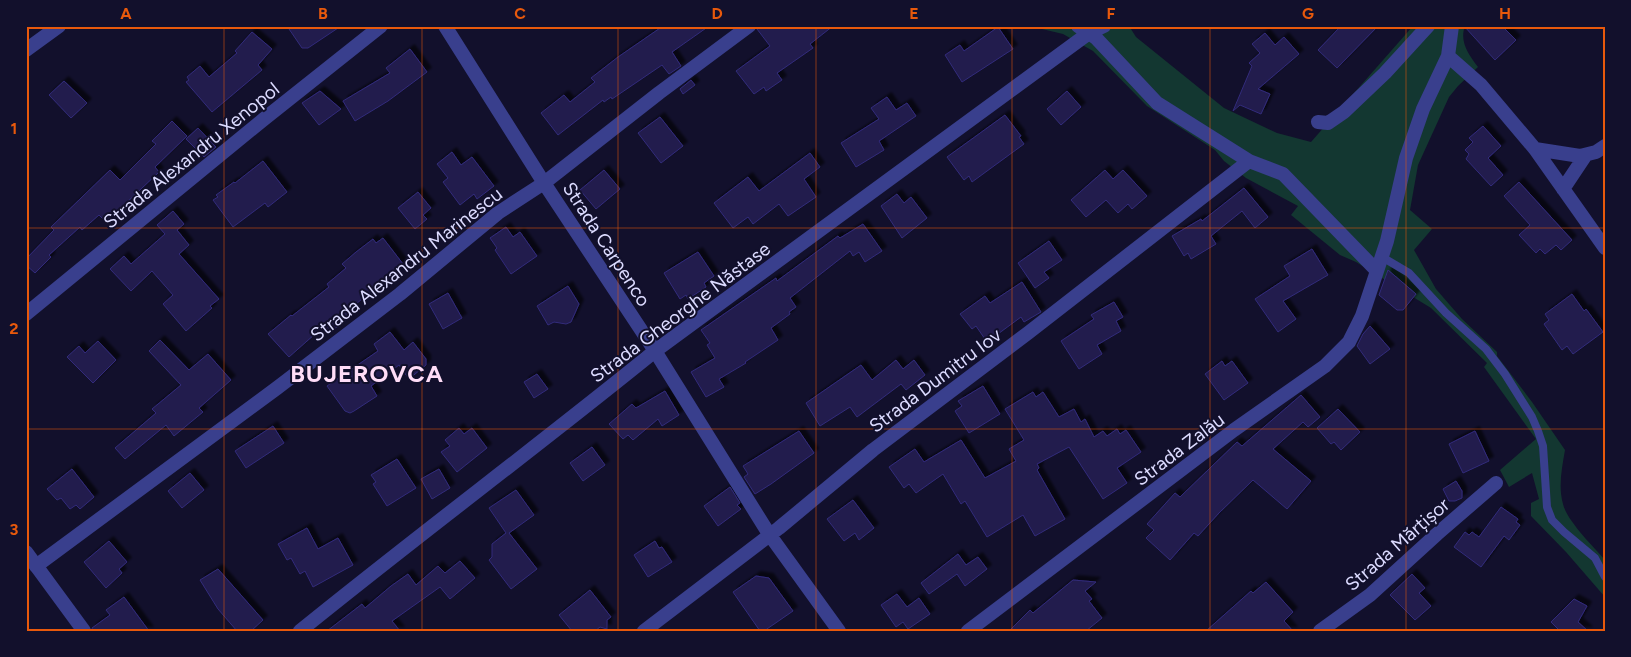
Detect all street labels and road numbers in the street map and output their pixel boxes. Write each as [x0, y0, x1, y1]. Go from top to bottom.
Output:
street label: Strada Alexandru Xenopol [99, 77, 284, 233]
street label: Strada Carpenco [558, 178, 655, 311]
street label: Strada Alexandru Marinescu [306, 182, 507, 346]
street label: Strada Gheorghe Năstase [586, 237, 775, 388]
street label: Strada Dumitru Iov [865, 323, 1006, 438]
street label: Strada Zalău [1130, 408, 1229, 491]
street label: Strada Mărțișor [1340, 492, 1455, 596]

